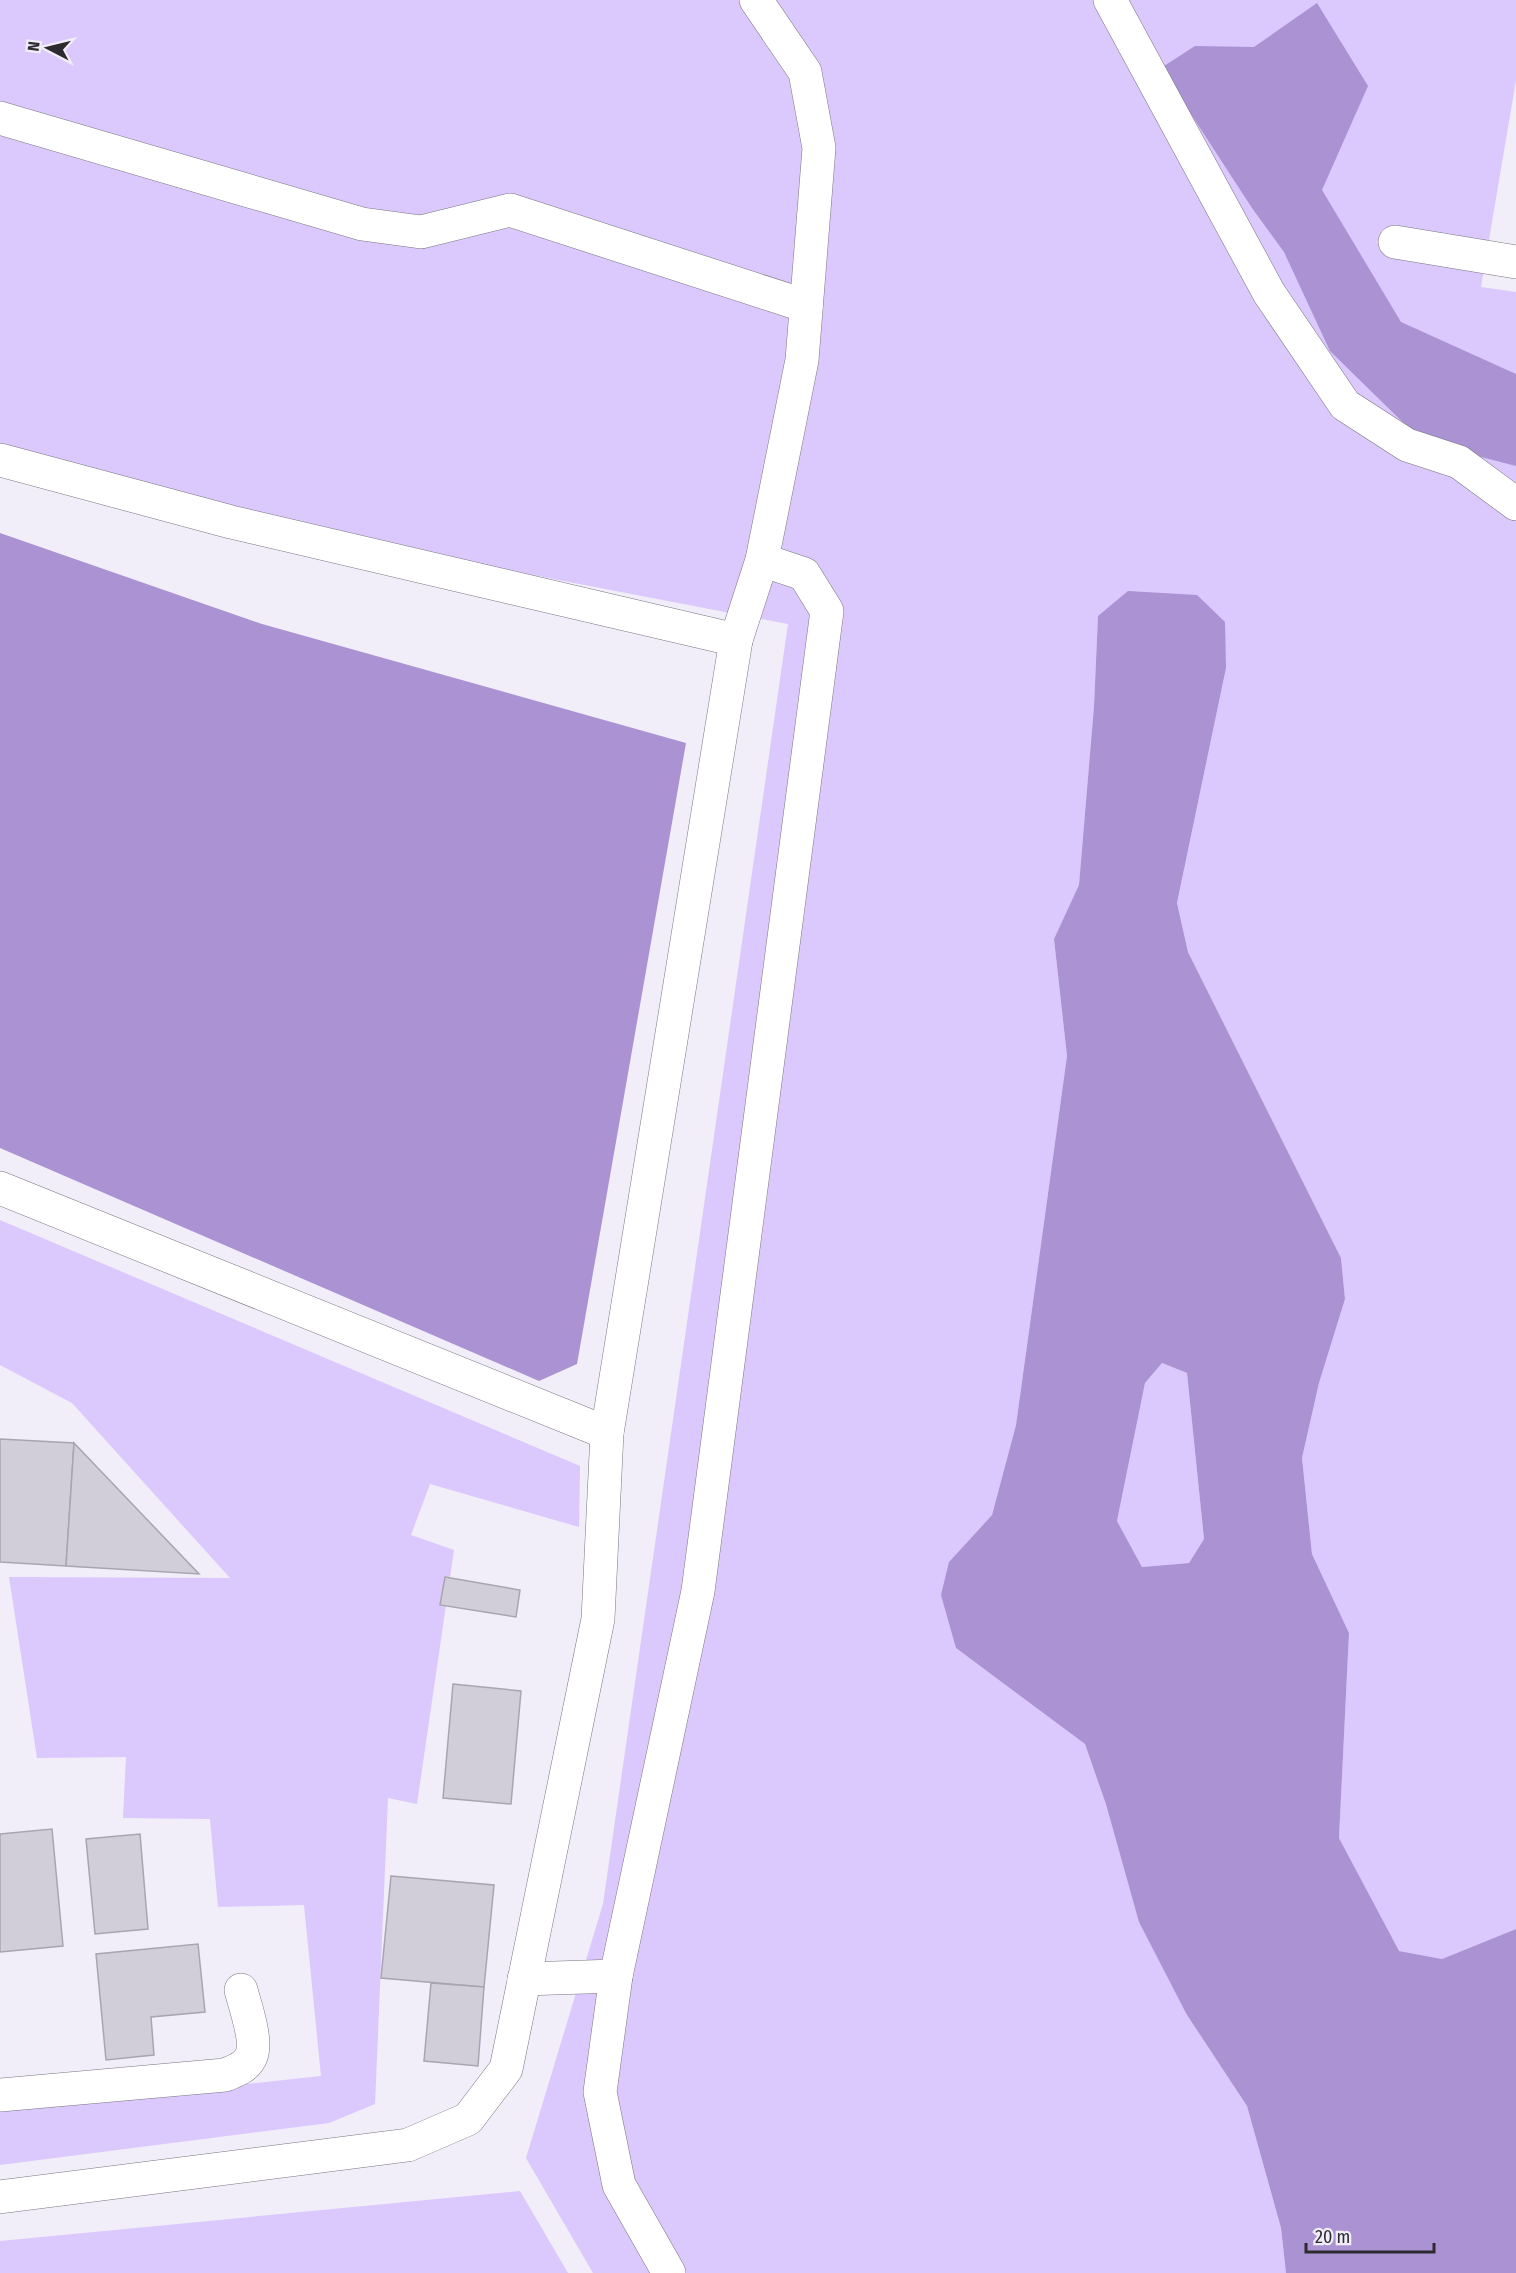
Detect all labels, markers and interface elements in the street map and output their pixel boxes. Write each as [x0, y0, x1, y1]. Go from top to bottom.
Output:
north arrow [18, 18, 78, 78]
text: N [24, 40, 44, 52]
scale bar [1306, 2216, 1434, 2254]
text: 20 m [1315, 2226, 1350, 2248]

